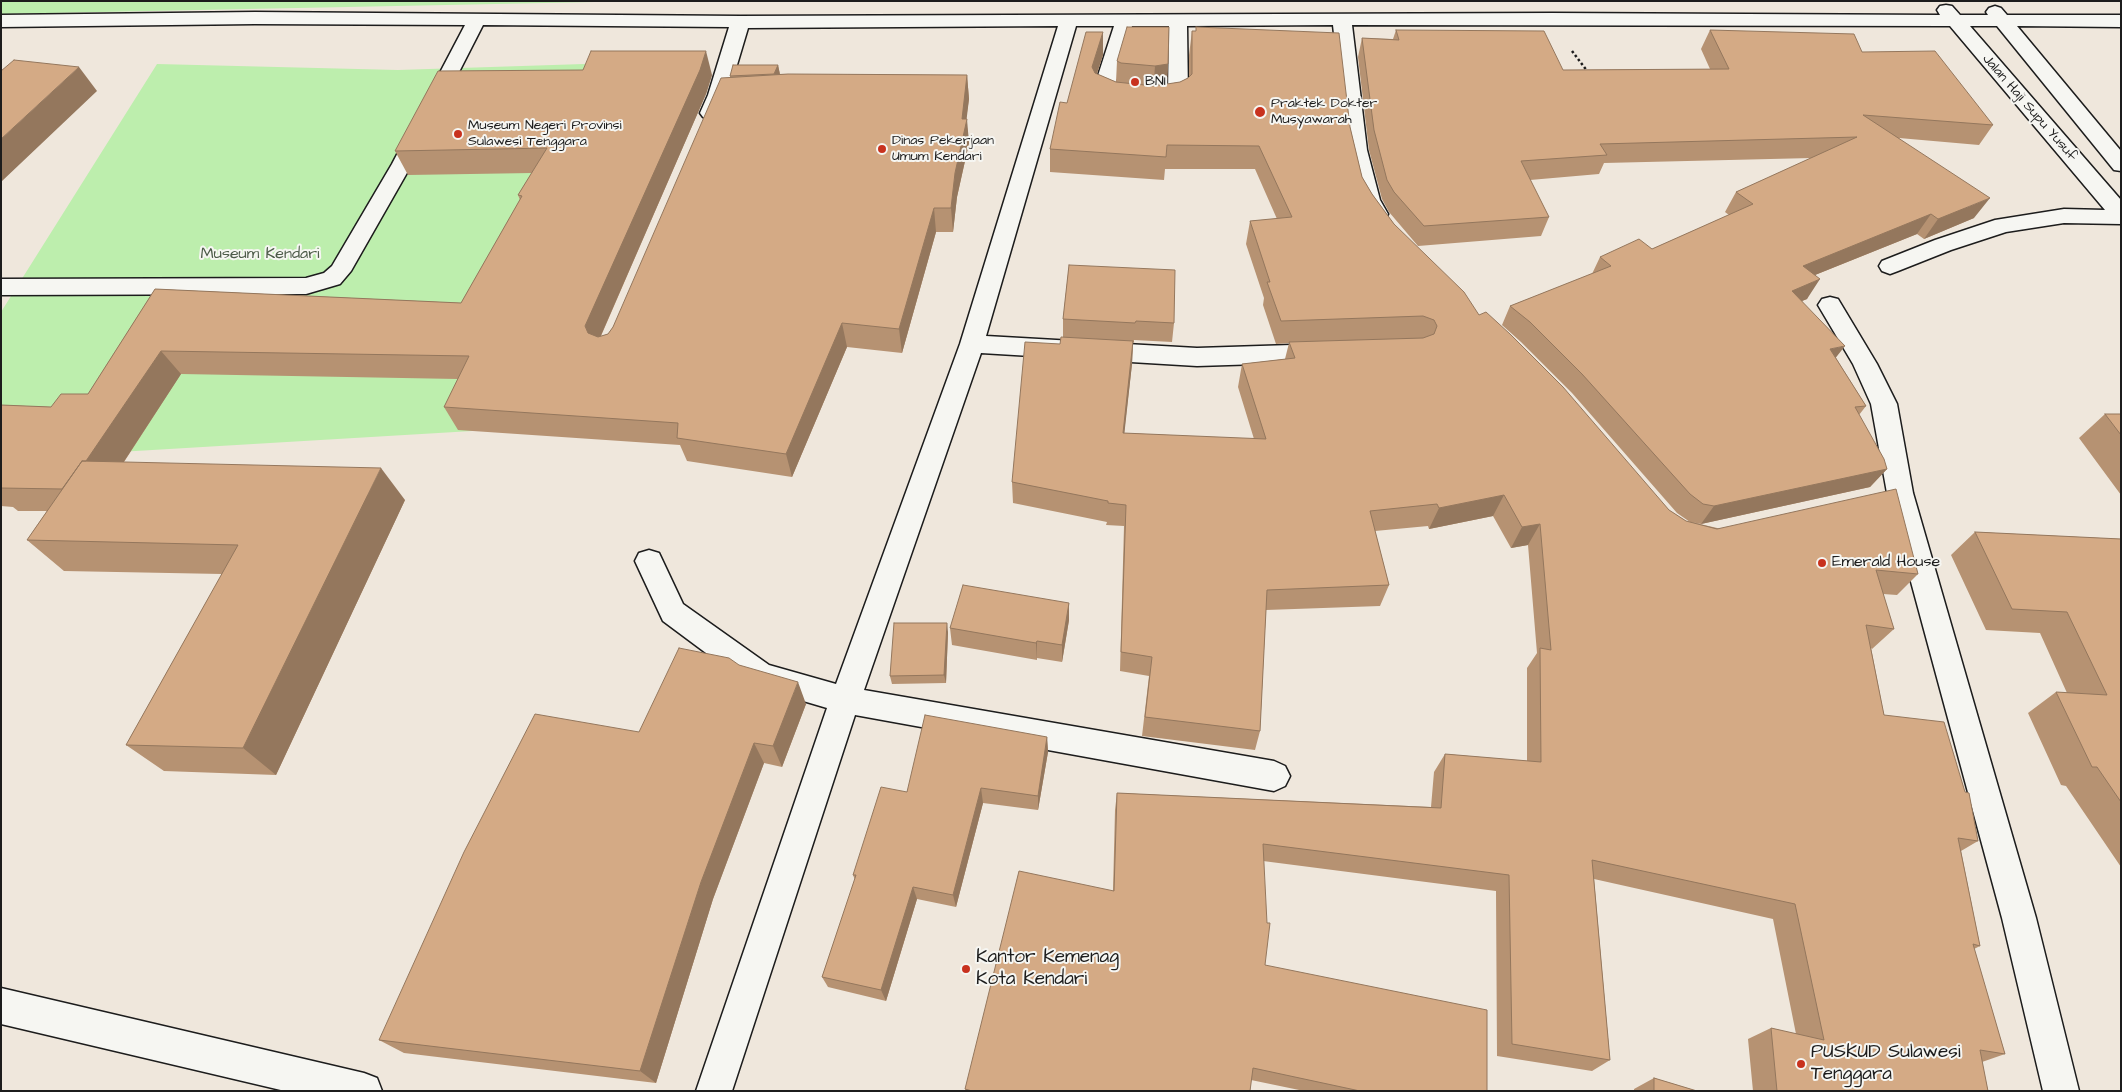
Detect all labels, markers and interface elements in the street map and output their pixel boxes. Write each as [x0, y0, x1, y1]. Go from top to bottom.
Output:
street label: Jalan Haji Supu Yusuf [1978, 51, 2080, 165]
place label: BNI [1145, 74, 1166, 90]
marker: BNI [1129, 76, 1141, 88]
place label: Praktek Dokter Musyawarah [1271, 96, 1377, 128]
marker: Praktek Dokter Musyawarah [1253, 105, 1267, 119]
place label: Museum Negeri Provinsi Sulawesi Tenggara [468, 118, 622, 150]
marker: Museum Negeri Provinsi Sulawesi Tenggara [452, 128, 464, 140]
place label: Dinas Pekerjaan Umum Kendari [892, 133, 994, 166]
marker: Dinas Pekerjaan Umum Kendari [876, 143, 888, 155]
park label: Museum Kendari [201, 245, 319, 265]
place label: Emerald House [1832, 553, 1940, 573]
marker: Emerald House [1816, 557, 1828, 569]
place label: Kantor Kemenag Kota Kendari [976, 947, 1119, 991]
marker: Kantor Kemenag Kota Kendari [960, 963, 972, 975]
place label: PUSKUD Sulawesi Tenggara [1811, 1042, 1961, 1086]
marker: PUSKUD Sulawesi Tenggara [1795, 1058, 1807, 1070]

